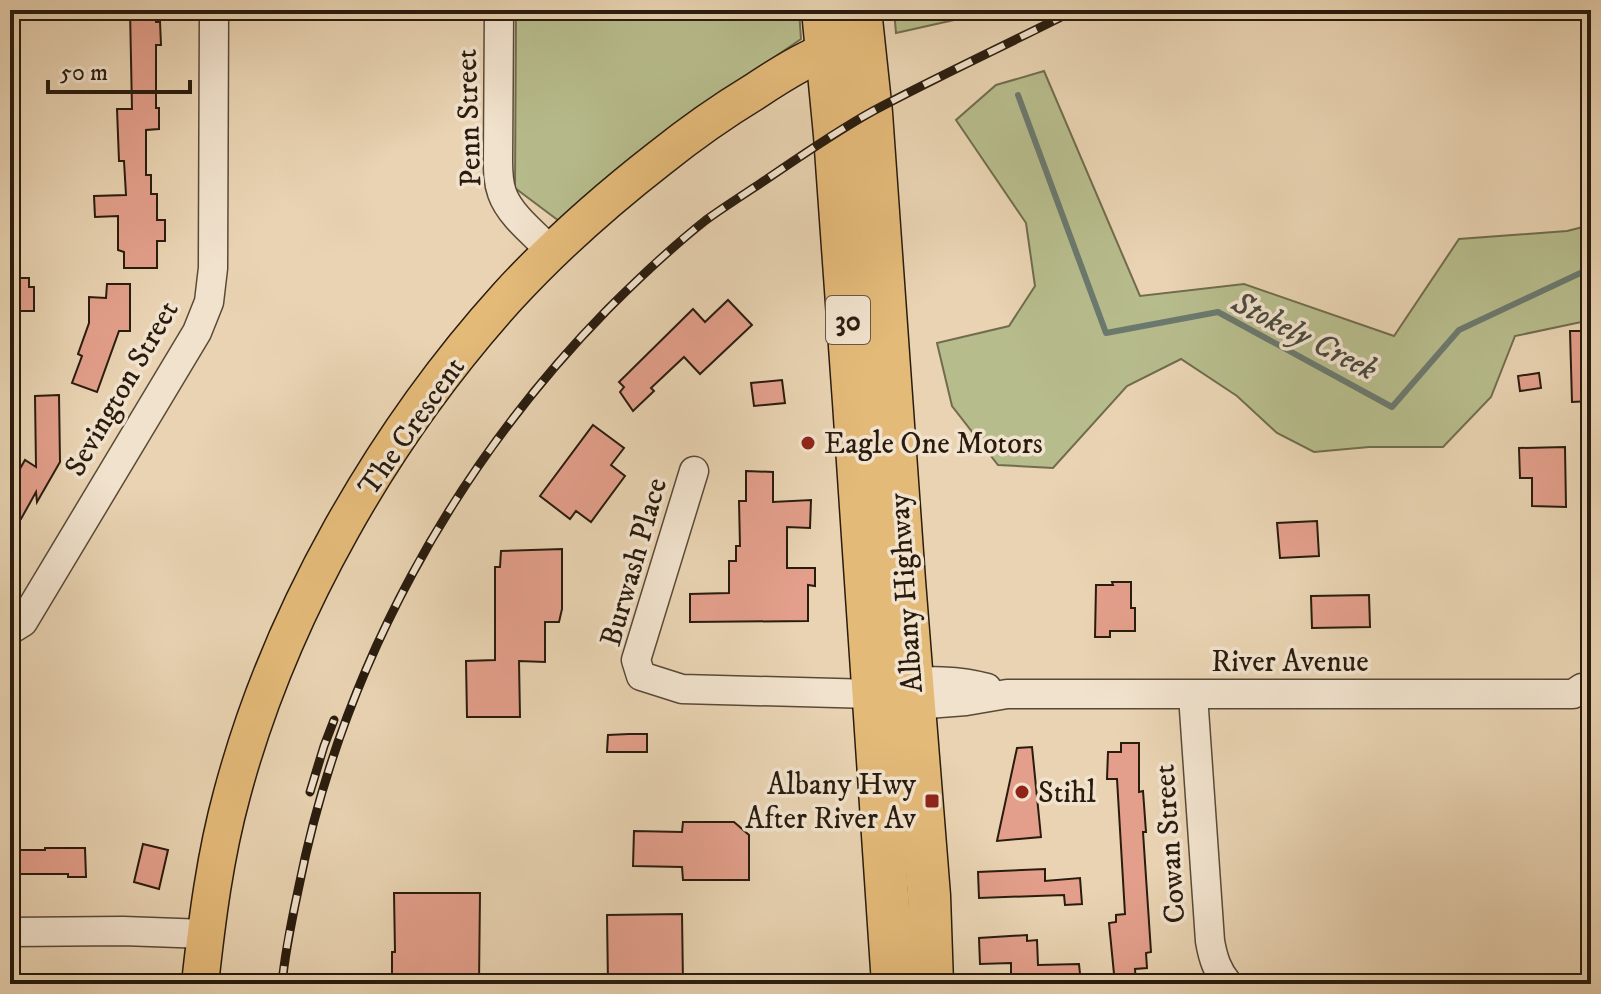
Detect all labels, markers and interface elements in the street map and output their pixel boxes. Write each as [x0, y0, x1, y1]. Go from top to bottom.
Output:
scale bar [48, 44, 190, 94]
street label: Penn Street [449, 48, 490, 188]
text: 50 m [60, 58, 108, 88]
water label: Stokely Creek [1224, 283, 1384, 391]
street label: Sevington Street [57, 294, 187, 483]
road number: 30 [826, 296, 870, 344]
street label: The Crescent [351, 350, 474, 503]
place label: Eagle One Motors [824, 426, 1043, 463]
marker: Eagle One Motors [799, 434, 817, 452]
street label: Burwash Place [593, 474, 676, 651]
street label: Albany Highway [881, 491, 932, 694]
street label: River Avenue [1211, 644, 1369, 681]
street label: Cowan Street [1146, 763, 1195, 925]
place label: Albany Hwy After River Av [745, 767, 917, 838]
place label: Stihl [1038, 775, 1096, 812]
marker: Stihl [1013, 783, 1031, 801]
marker: Albany Hwy After River Av [923, 792, 941, 810]

